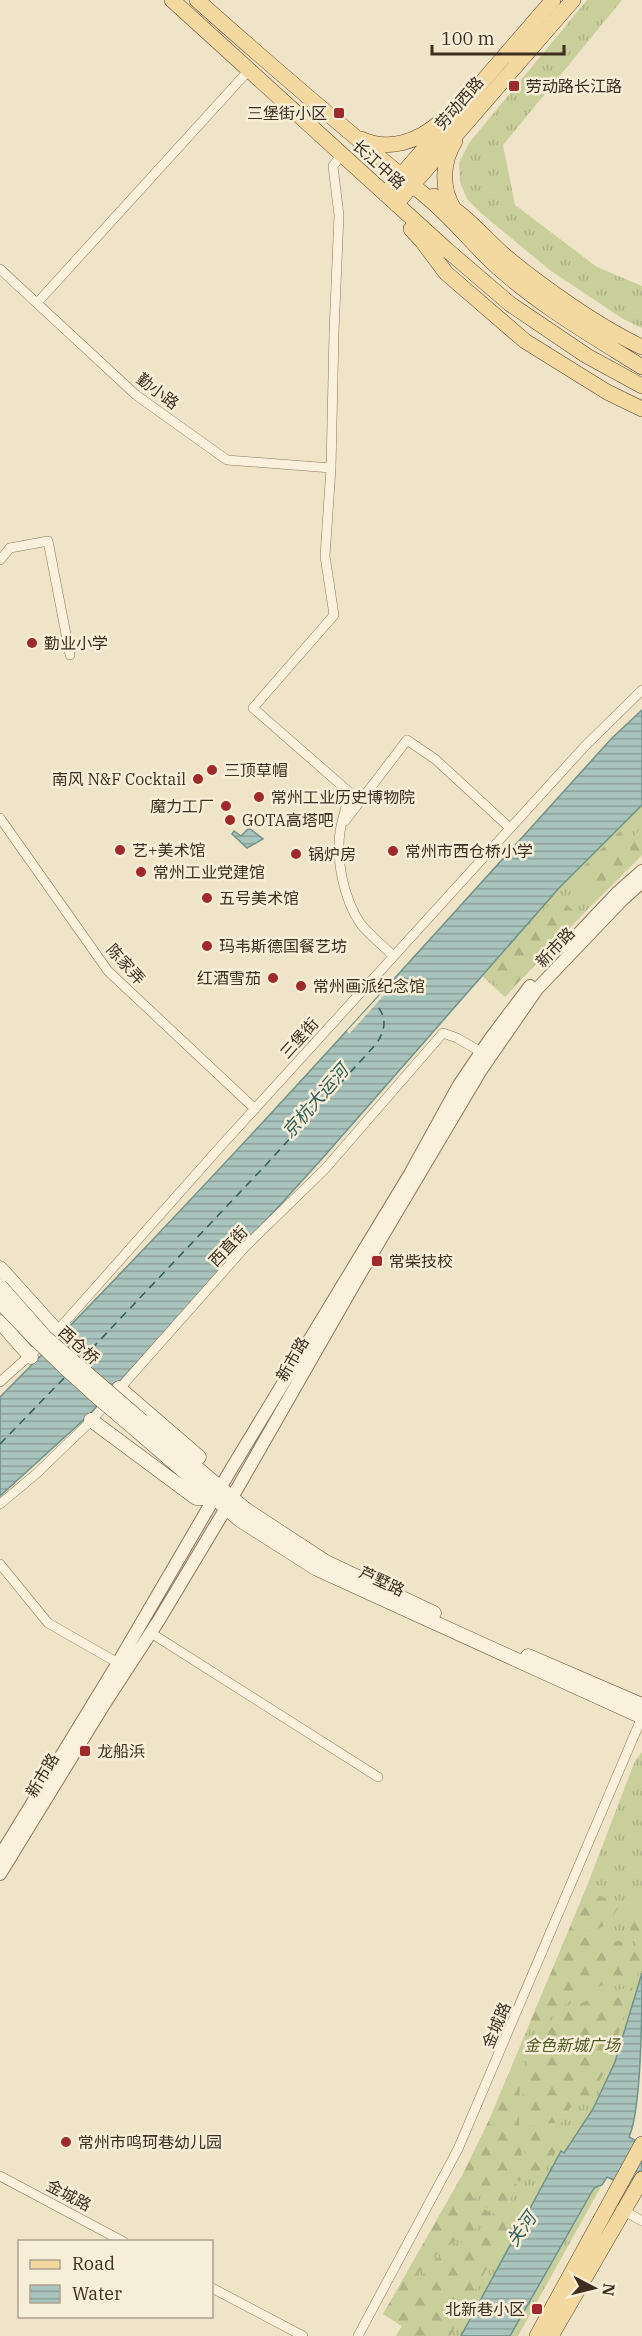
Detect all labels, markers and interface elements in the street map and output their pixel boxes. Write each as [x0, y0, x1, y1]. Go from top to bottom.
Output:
scale bar [432, 18, 564, 56]
text: 100 m [441, 27, 495, 50]
street label: 劳动西路 [430, 72, 488, 134]
place label: 劳动路长江路 [526, 76, 622, 96]
marker: 劳动路长江路 [507, 79, 521, 93]
place label: 三堡街小区 [247, 103, 327, 123]
marker: 三堡街小区 [332, 106, 346, 120]
street label: 长江中路 [349, 135, 409, 193]
street label: 勤小路 [133, 369, 183, 413]
place label: 勤业小学 [44, 633, 108, 653]
marker: 勤业小学 [25, 636, 39, 650]
place label: 三顶草帽 [224, 760, 288, 780]
marker: 三顶草帽 [205, 763, 219, 777]
place label: 南风 N&F Cocktail [52, 769, 186, 789]
marker: 南风 N&F Cocktail [191, 772, 205, 786]
place label: 常州工业历史博物院 [271, 787, 415, 807]
marker: 常州工业历史博物院 [252, 790, 266, 804]
place label: 魔力工厂 [150, 796, 214, 816]
marker: 魔力工厂 [219, 799, 233, 813]
place label: GOTA高塔吧 [242, 810, 334, 830]
marker: GOTA高塔吧 [223, 813, 237, 827]
place label: 艺+美术馆 [132, 840, 206, 860]
place label: 常州市西仓桥小学 [405, 841, 533, 861]
marker: 艺+美术馆 [113, 843, 127, 857]
place label: 锅炉房 [308, 844, 356, 864]
marker: 常州市西仓桥小学 [386, 844, 400, 858]
marker: 锅炉房 [289, 847, 303, 861]
place label: 常州工业党建馆 [153, 862, 265, 882]
marker: 常州工业党建馆 [134, 865, 148, 879]
place label: 五号美术馆 [219, 888, 299, 908]
marker: 五号美术馆 [200, 891, 214, 905]
street label: 新市路 [531, 923, 579, 971]
place label: 玛韦斯德国餐艺坊 [219, 936, 347, 956]
street label: 陈家弄 [103, 939, 149, 989]
marker: 玛韦斯德国餐艺坊 [200, 939, 214, 953]
place label: 红酒雪茄 [197, 968, 261, 988]
marker: 红酒雪茄 [266, 971, 280, 985]
place label: 常州画派纪念馆 [313, 976, 425, 996]
marker: 常州画派纪念馆 [294, 979, 308, 993]
street label: 三堡街 [276, 1013, 322, 1063]
water label: 京杭大运河 [277, 1057, 355, 1143]
street label: 西直街 [204, 1222, 252, 1270]
place label: 常柴技校 [389, 1251, 453, 1271]
marker: 常柴技校 [370, 1254, 384, 1268]
street label: 西仓桥 [54, 1322, 104, 1368]
street label: 新市路 [271, 1333, 313, 1385]
street label: 芦墅路 [356, 1562, 408, 1600]
place label: 龙船浜 [97, 1741, 145, 1761]
marker: 龙船浜 [78, 1744, 92, 1758]
street label: 新市路 [21, 1749, 63, 1801]
street label: 金城路 [477, 1999, 515, 2051]
park label: 金色新城广场 [524, 2035, 622, 2055]
place label: 常州市鸣珂巷幼儿园 [78, 2132, 222, 2152]
marker: 常州市鸣珂巷幼儿园 [59, 2135, 73, 2149]
street label: 金城路 [43, 2175, 95, 2215]
water label: 关河 [501, 2205, 543, 2250]
legend [18, 2240, 213, 2318]
text: Road [72, 2252, 115, 2275]
north arrow [564, 2258, 624, 2318]
text: Water [72, 2282, 122, 2305]
text: N [598, 2282, 620, 2297]
place label: 北新巷小区 [445, 2299, 525, 2319]
marker: 北新巷小区 [530, 2302, 544, 2316]

